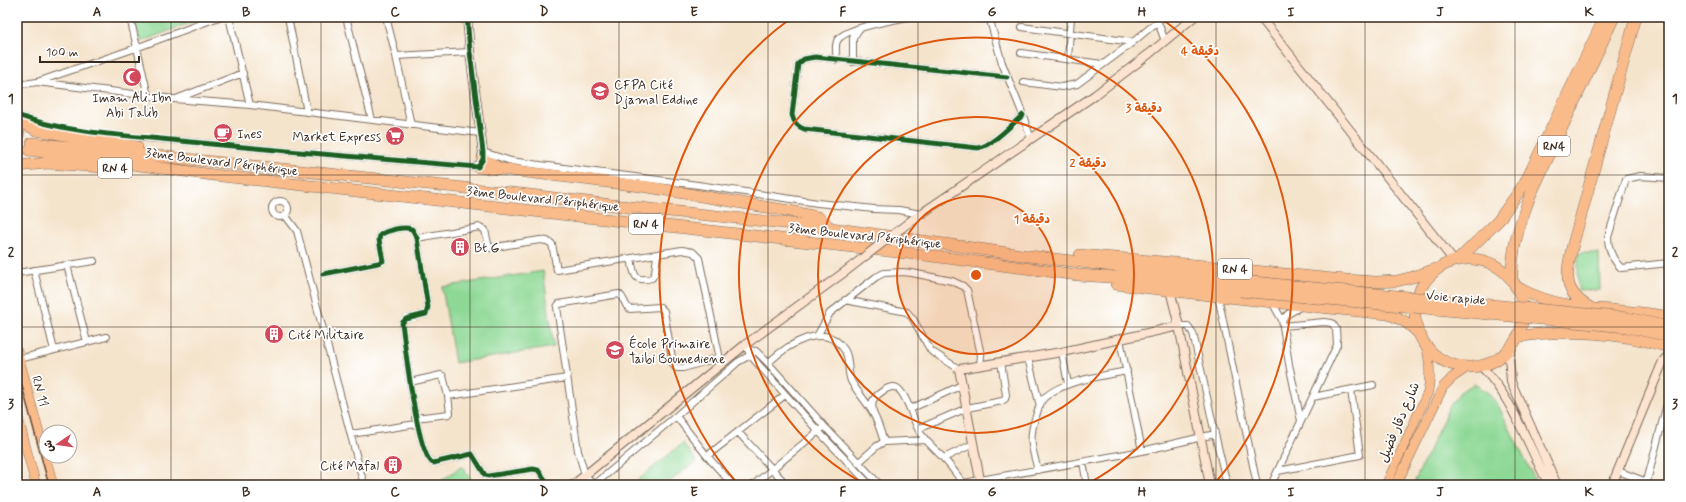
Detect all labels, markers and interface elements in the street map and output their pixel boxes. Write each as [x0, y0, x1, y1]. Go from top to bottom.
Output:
text: A [93, 4, 101, 21]
text: B [242, 4, 251, 21]
text: C [390, 4, 400, 21]
text: D [540, 4, 549, 21]
text: E [690, 4, 698, 21]
text: F [840, 4, 847, 21]
text: G [988, 4, 997, 21]
text: H [1138, 4, 1147, 21]
text: I [1288, 4, 1295, 21]
text: J [1436, 4, 1444, 21]
text: K [1584, 4, 1594, 21]
scale bar [40, 38, 139, 64]
text: 4 دقيقة [1181, 44, 1219, 60]
text: 100 m [46, 45, 78, 61]
mosque icon: Imam Ali Ibn Abi Talib [121, 66, 143, 88]
place label: CFPA Cité Djamal Eddine [614, 77, 698, 109]
school or university icon: CFPA Cité Djamal Eddine [589, 80, 611, 102]
place label: Imam Ali Ibn Abi Talib [92, 90, 172, 122]
text: 1 [8, 91, 14, 108]
text: 1 [1672, 91, 1678, 108]
text: 3 دقيقة [1126, 101, 1163, 117]
cafe icon: Ines [212, 122, 234, 144]
supermarket icon: Market Express [384, 125, 406, 147]
place label: Ines [237, 126, 262, 143]
place label: Market Express [292, 129, 381, 146]
road number: RN4 [1538, 136, 1570, 156]
street label: 3ème Boulevard Périphérique [144, 145, 299, 180]
text: 2 دقيقة [1070, 156, 1107, 172]
road number: RN 4 [98, 158, 132, 178]
street label: 3ème Boulevard Périphérique [466, 183, 620, 216]
text: 1 دقيقة [1014, 212, 1051, 228]
road number: RN 4 [629, 214, 663, 234]
street label: 3ème Boulevard Périphérique [788, 220, 942, 253]
building icon: Bt G [449, 236, 471, 258]
place label: Bt G [474, 240, 500, 257]
text: 2 [8, 244, 15, 261]
text: 2 [1672, 244, 1679, 261]
road number: RN 4 [1218, 259, 1252, 279]
centre of rings [969, 268, 983, 282]
street label: Voie rapide [1425, 287, 1486, 310]
building icon: Cité Militaire [263, 323, 285, 345]
place label: Cité Militaire [288, 327, 364, 344]
place label: École Primaire Taibi Boumediene [629, 335, 725, 368]
school or university icon: École Primaire Taibi Boumediene [604, 339, 626, 361]
street label: RN 11 [27, 374, 52, 409]
street label: شارع دقار فضيل [1375, 380, 1424, 465]
text: 3 [8, 396, 14, 413]
text: 3 [1672, 396, 1678, 413]
north arrow [38, 424, 78, 464]
text: ش [41, 439, 57, 453]
building icon: Cité Mafal [382, 454, 404, 476]
place label: Cité Mafal [320, 458, 379, 475]
text: A [93, 484, 101, 501]
text: B [242, 484, 251, 501]
text: C [390, 484, 400, 501]
text: D [540, 484, 549, 501]
text: E [690, 484, 698, 501]
text: F [840, 484, 847, 501]
text: G [988, 484, 997, 501]
text: H [1138, 484, 1147, 501]
text: I [1288, 484, 1295, 501]
text: J [1436, 484, 1444, 501]
text: K [1584, 484, 1594, 501]

